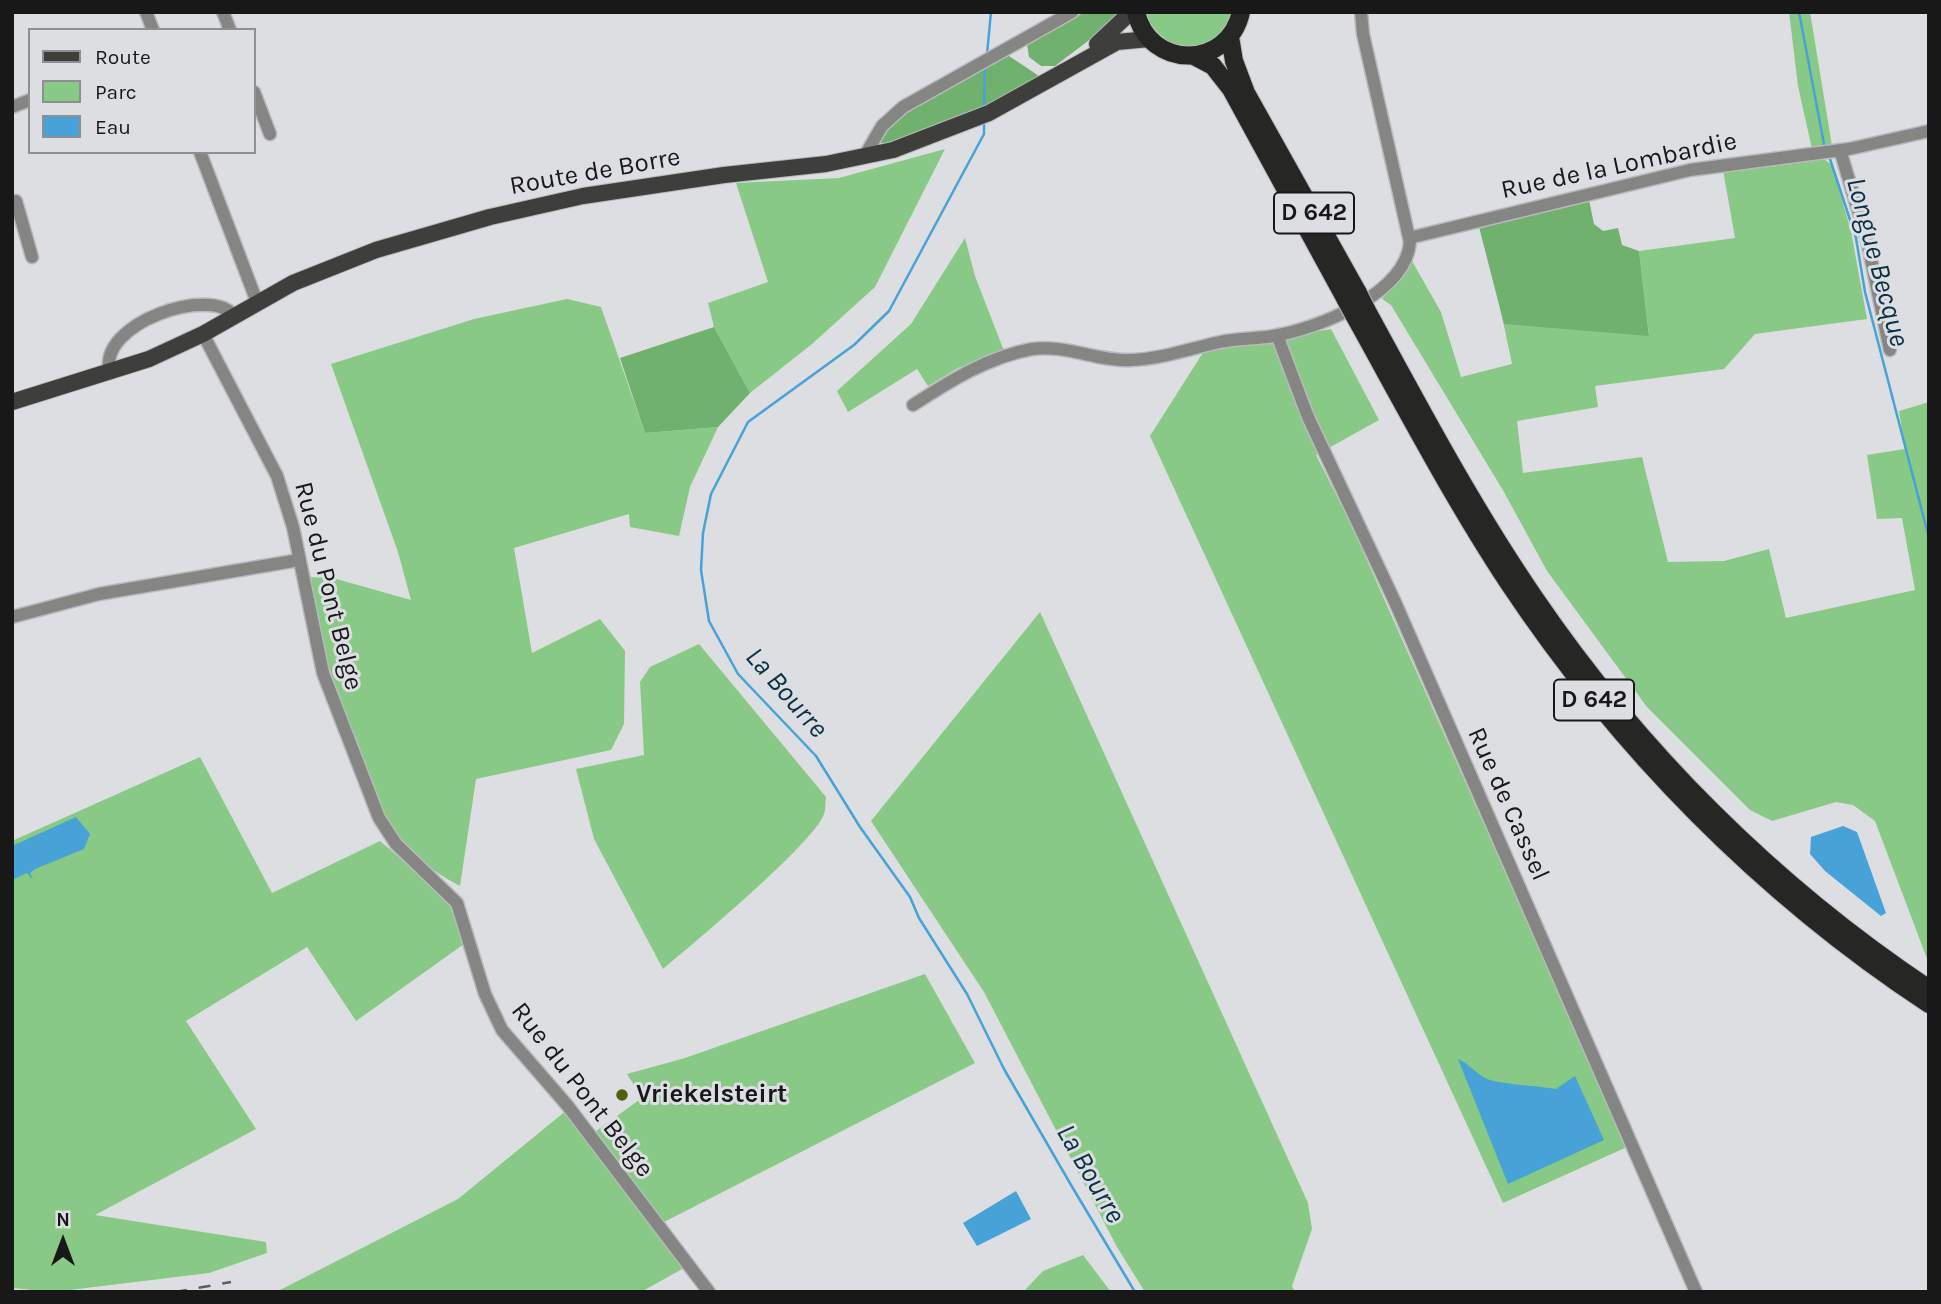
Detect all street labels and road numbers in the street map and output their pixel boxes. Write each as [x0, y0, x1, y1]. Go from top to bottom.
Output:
street label: Rue de la Lombardie [1498, 126, 1740, 206]
street label: Route de Borre [507, 142, 683, 202]
road number: D 642 [1274, 192, 1354, 233]
street label: Rue du Pont Belge [287, 479, 369, 693]
road number: D 642 [1554, 680, 1634, 720]
street label: Rue de Cassel [1460, 723, 1556, 885]
street label: Rue du Pont Belge [504, 996, 660, 1184]

